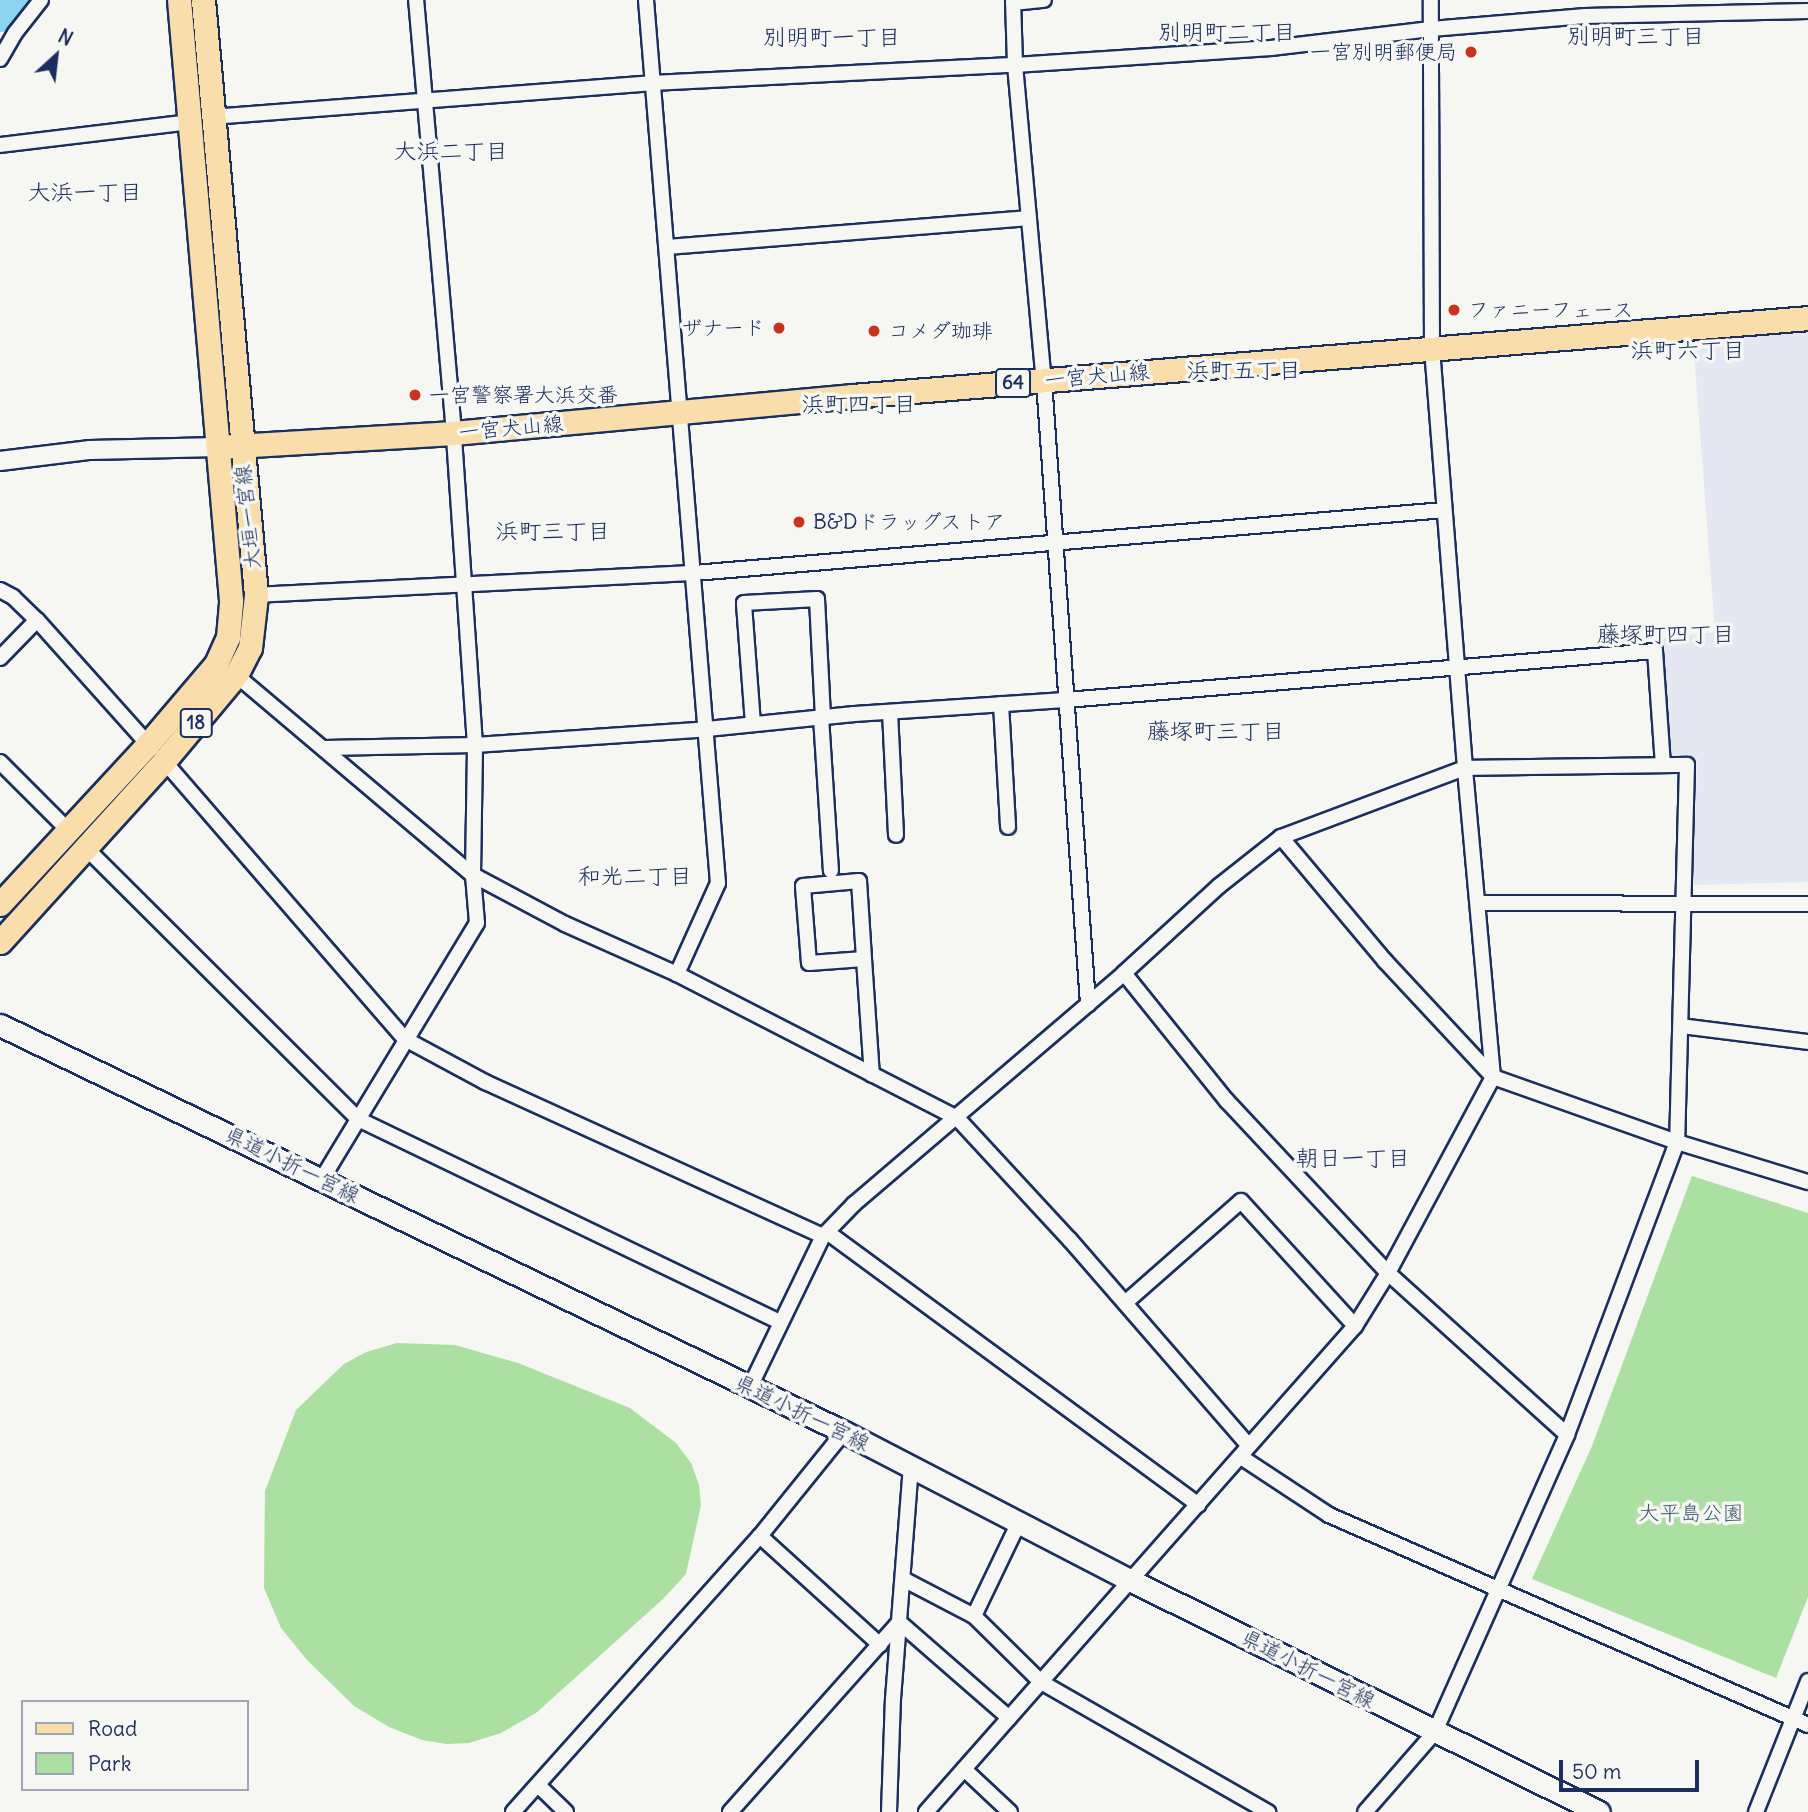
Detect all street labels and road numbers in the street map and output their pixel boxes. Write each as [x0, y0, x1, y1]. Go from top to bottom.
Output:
street label: 一宮犬山線 [1044, 359, 1150, 393]
road number: 64 [994, 368, 1032, 398]
street label: 一宮犬山線 [458, 411, 564, 445]
street label: 大垣一宮線 [230, 463, 266, 571]
road number: 18 [178, 708, 214, 738]
street label: 県道小折一宮線 [220, 1121, 364, 1209]
street label: 県道小折一宮線 [730, 1369, 874, 1457]
street label: 県道小折一宮線 [1237, 1624, 1379, 1714]

